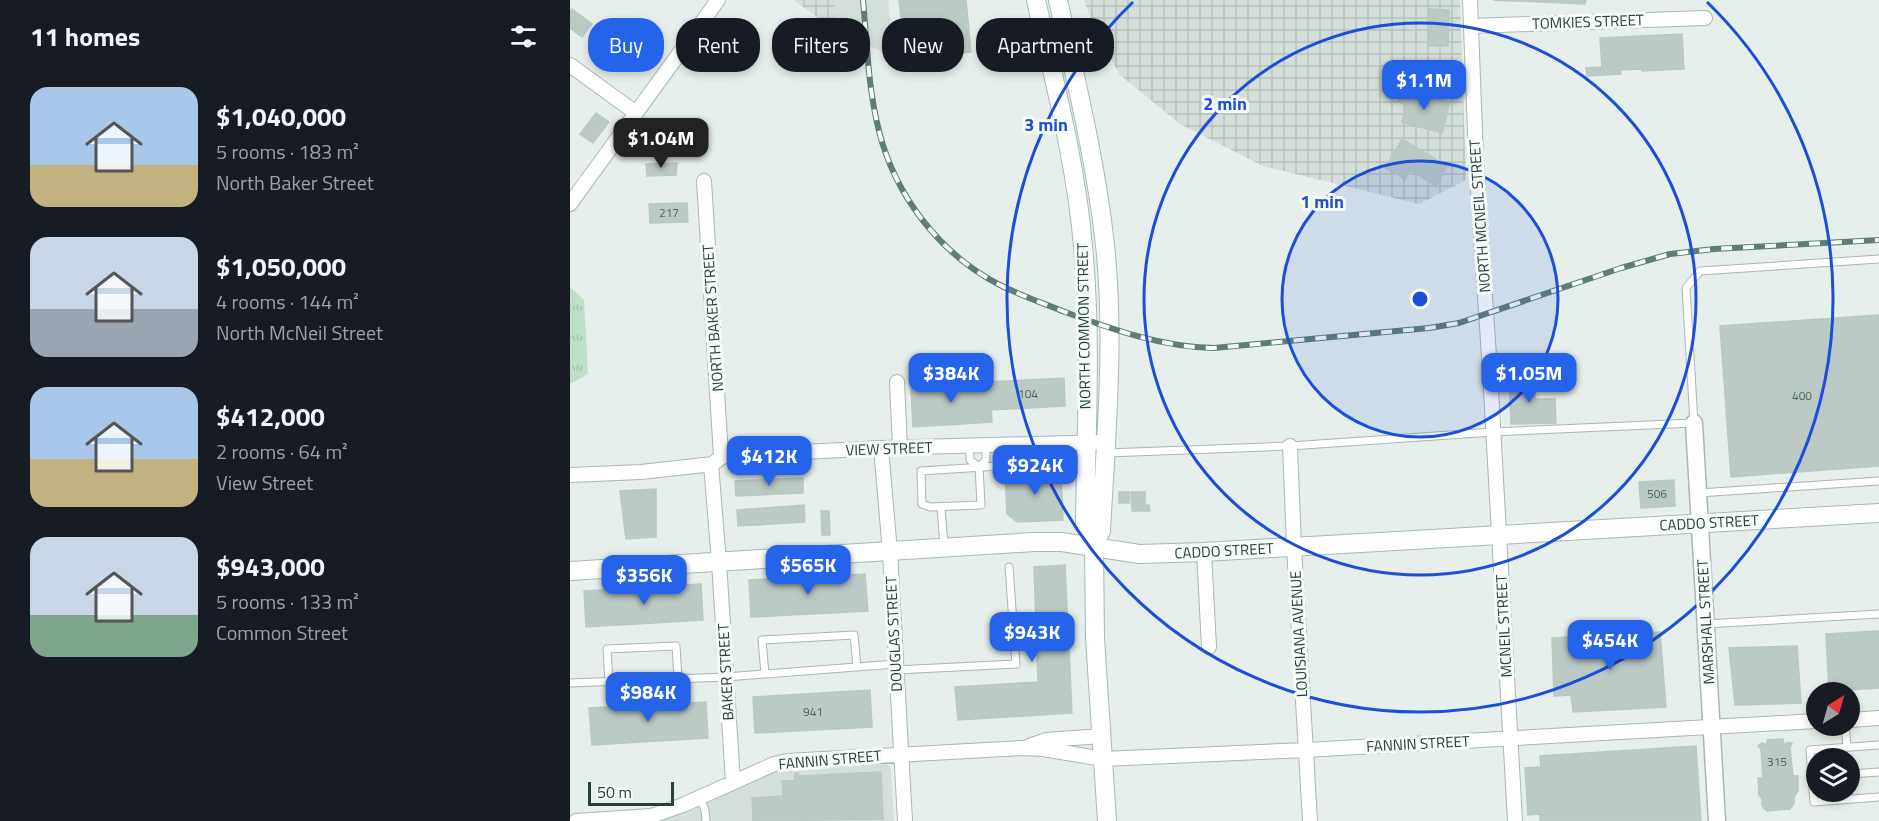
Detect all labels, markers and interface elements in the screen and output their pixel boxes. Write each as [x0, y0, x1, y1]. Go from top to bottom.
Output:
street label: TOMKIES STREET [1532, 8, 1644, 35]
text: 11 homes [30, 17, 140, 56]
chip: Buy [588, 18, 664, 72]
chip: Rent [676, 18, 760, 72]
chip: Filters [772, 18, 870, 72]
chip: New [882, 18, 964, 72]
chip: Apartment [976, 18, 1114, 72]
icon: filters [507, 20, 540, 53]
pin: $1.1M [1382, 60, 1466, 111]
text: $1.1M [1396, 64, 1452, 95]
text: 2 min [1203, 90, 1247, 117]
text: $1,040,000 [216, 97, 346, 136]
icon: home [78, 111, 150, 183]
text: 3 min [1024, 111, 1068, 138]
pin: $1.04M [612, 118, 710, 169]
text: $1.04M [627, 122, 695, 153]
text: 5 rooms · 183 m² [216, 136, 359, 167]
street label: NORTH MCNEIL STREET [1463, 139, 1496, 293]
text: North Baker Street [216, 167, 374, 198]
text: 1 min [1300, 188, 1344, 215]
house number: 217 [659, 203, 679, 222]
street label: NORTH COMMON STREET [1071, 242, 1096, 410]
street label: NORTH BAKER STREET [696, 244, 729, 392]
text: $1,050,000 [216, 247, 346, 286]
icon: home [78, 261, 150, 333]
text: 4 rooms · 144 m² [216, 286, 359, 317]
centre of rings [1410, 289, 1430, 309]
text: North McNeil Street [216, 317, 383, 348]
pin: $384K [909, 353, 993, 404]
pin: $1.05M [1480, 353, 1578, 404]
text: $384K [923, 357, 979, 388]
text: $1.05M [1495, 357, 1563, 388]
house number: 104 [1018, 384, 1038, 403]
house number: 400 [1792, 386, 1812, 405]
text: $412,000 [216, 397, 325, 436]
icon: home [78, 411, 150, 483]
street label: VIEW STREET [845, 435, 933, 462]
text: 2 rooms · 64 m² [216, 436, 348, 467]
pin: $412K [727, 436, 811, 487]
text: $412K [741, 440, 797, 471]
pin: $924K [993, 445, 1077, 496]
text: $924K [1007, 449, 1063, 480]
text: View Street [216, 467, 313, 498]
house number: 506 [1647, 484, 1667, 503]
street label: CADDO STREET [1659, 508, 1759, 537]
street label: CADDO STREET [1174, 536, 1274, 565]
pin: $565K [766, 545, 850, 596]
text: $943,000 [216, 547, 325, 586]
text: $565K [780, 549, 836, 580]
pin: $356K [602, 555, 686, 606]
text: $356K [616, 559, 672, 590]
street label: MARSHALL STREET [1691, 559, 1720, 685]
icon: home [78, 561, 150, 633]
street label: LOUISIANA AVENUE [1284, 570, 1313, 698]
street label: MCNEIL STREET [1489, 574, 1518, 678]
street label: DOUGLAS STREET [879, 576, 908, 692]
text: 5 rooms · 133 m² [216, 586, 359, 617]
pin: $943K [990, 612, 1074, 663]
text: $943K [1004, 616, 1060, 647]
text: Common Street [216, 617, 348, 648]
pin: $454K [1568, 620, 1652, 671]
street label: BAKER STREET [711, 623, 740, 721]
text: $454K [1582, 624, 1638, 655]
pin: $984K [606, 672, 690, 723]
text: $984K [620, 676, 676, 707]
north arrow [1806, 682, 1860, 736]
map controls [1806, 682, 1860, 802]
house number: 941 [803, 702, 823, 721]
street label: FANNIN STREET [1366, 729, 1470, 758]
street label: FANNIN STREET [777, 744, 883, 775]
button: layers [1806, 748, 1860, 802]
house number: 315 [1767, 752, 1787, 771]
scale bar [588, 779, 674, 806]
text: 50 m [597, 780, 632, 804]

